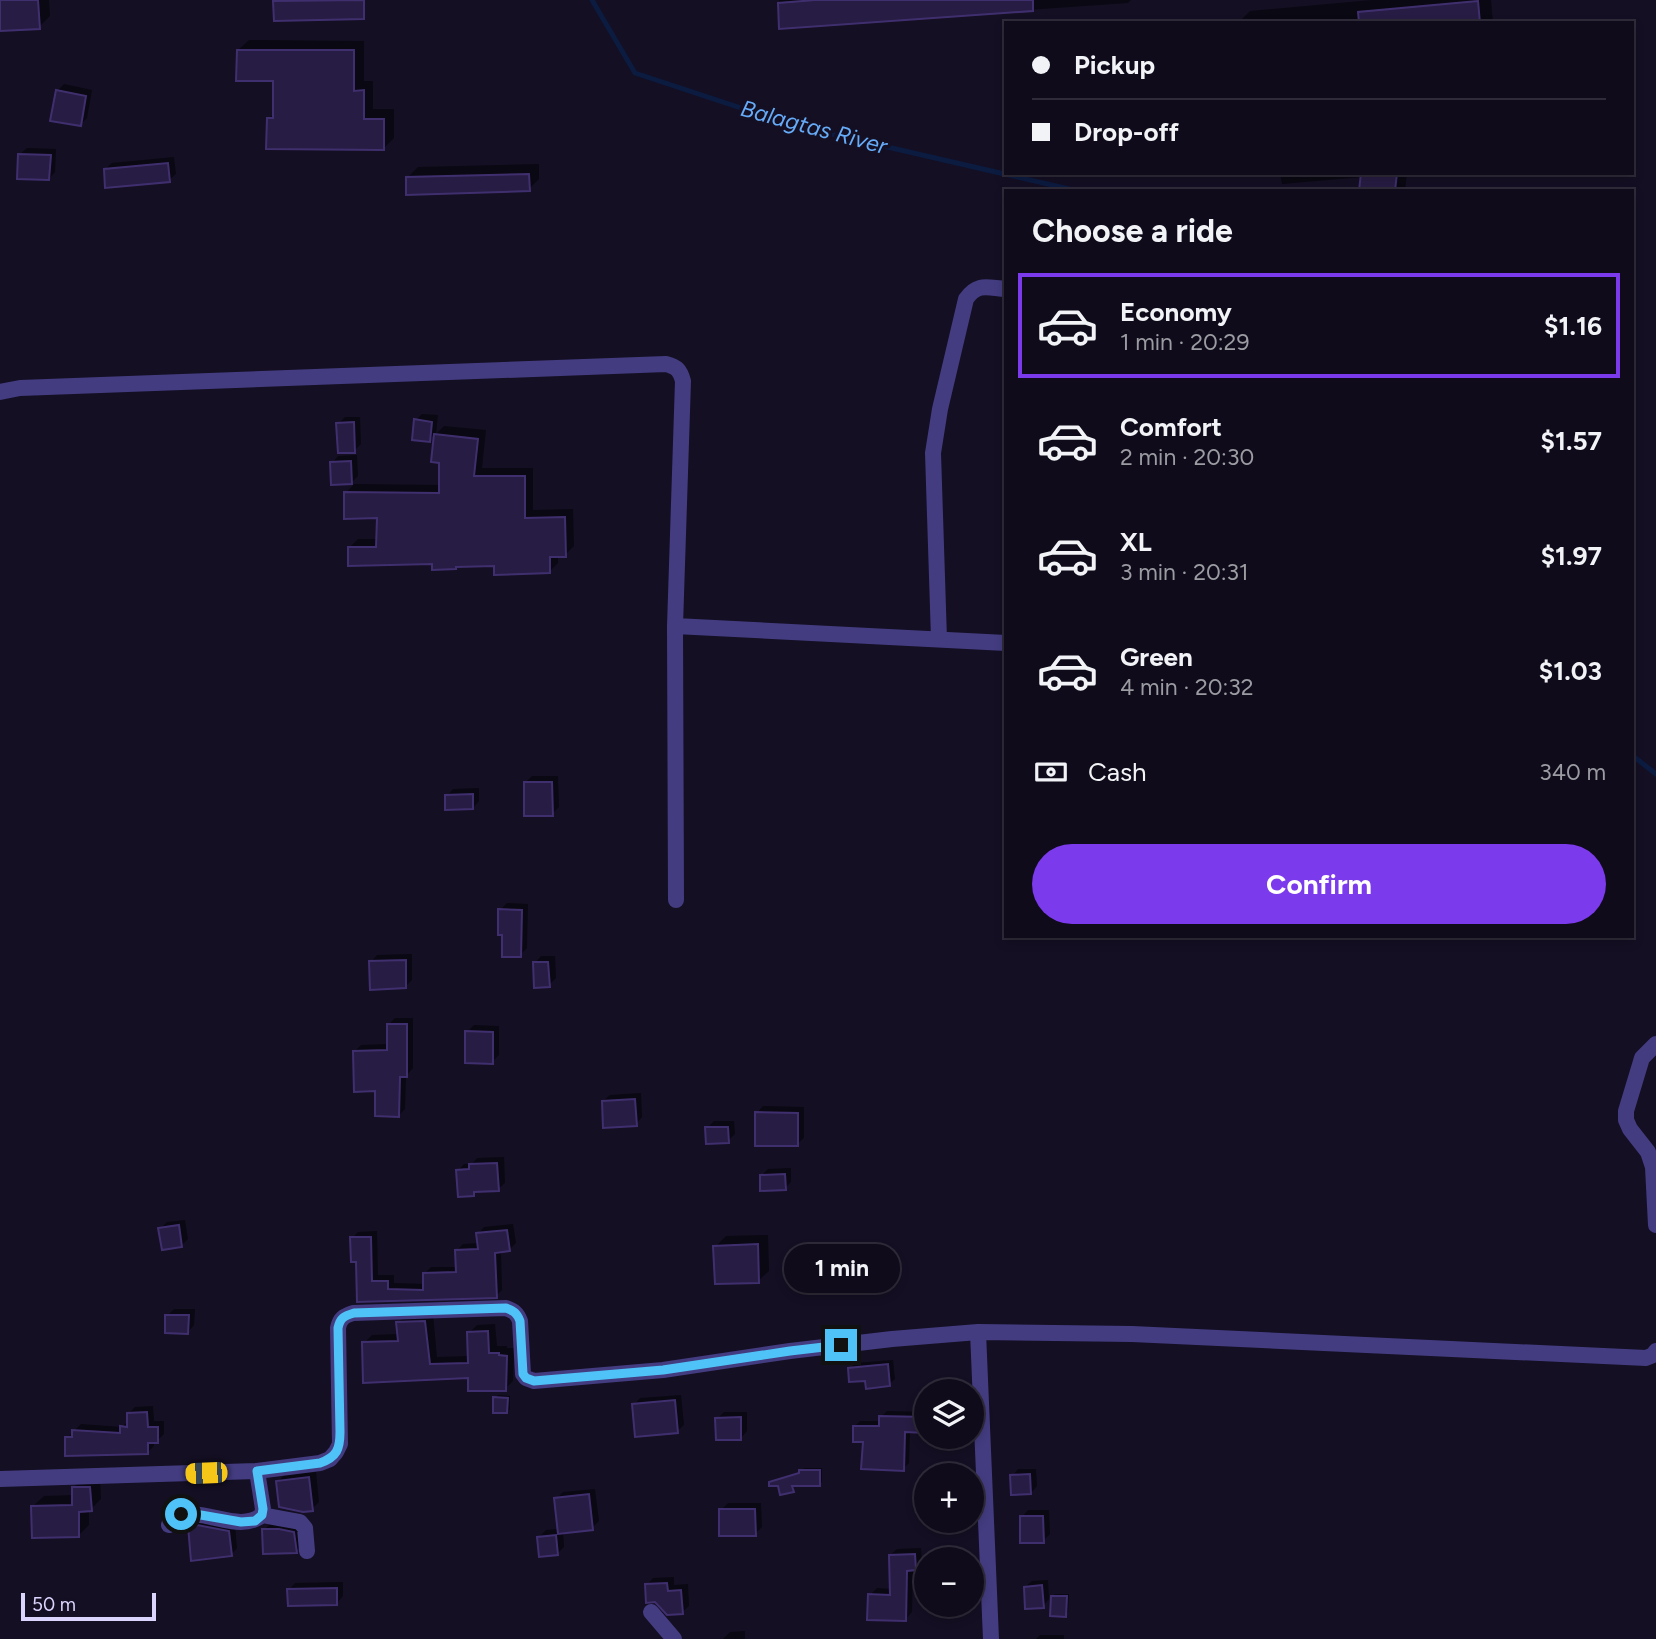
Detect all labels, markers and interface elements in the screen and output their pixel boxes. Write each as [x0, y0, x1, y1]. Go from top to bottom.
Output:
text: Pickup [1074, 49, 1155, 81]
water label: Balagtas River [738, 94, 891, 160]
text: Drop-off [1074, 116, 1179, 148]
text: Choose a ride [1032, 212, 1233, 250]
icon: car [1036, 294, 1099, 357]
text: Economy [1120, 296, 1232, 328]
text: $1.16 [1544, 310, 1602, 342]
text: 1 min · 20:29 [1120, 328, 1249, 356]
icon: car [1036, 409, 1099, 472]
text: Comfort [1120, 411, 1222, 443]
text: $1.57 [1541, 425, 1602, 457]
text: 2 min · 20:30 [1120, 443, 1254, 471]
icon: car [1036, 524, 1099, 587]
text: XL [1120, 526, 1152, 558]
text: $1.97 [1541, 540, 1602, 572]
text: 3 min · 20:31 [1120, 558, 1249, 586]
icon: car [1036, 639, 1099, 702]
text: Green [1120, 641, 1193, 673]
text: $1.03 [1539, 655, 1602, 687]
text: 4 min · 20:32 [1120, 673, 1254, 701]
icon: cash [1032, 753, 1070, 791]
text: Cash [1088, 756, 1147, 788]
text: 340 m [1539, 758, 1606, 786]
button: Confirm [1032, 844, 1606, 924]
callout: 1 min [783, 1244, 899, 1292]
text: 1 min [815, 1254, 869, 1282]
route end [825, 1329, 857, 1361]
map controls [914, 1379, 984, 1617]
button: layers [914, 1379, 984, 1449]
car [185, 1462, 228, 1484]
button: + [914, 1463, 984, 1533]
route start [165, 1498, 197, 1530]
button: − [914, 1547, 984, 1617]
scale bar [21, 1590, 156, 1622]
text: 50 m [32, 1593, 76, 1616]

